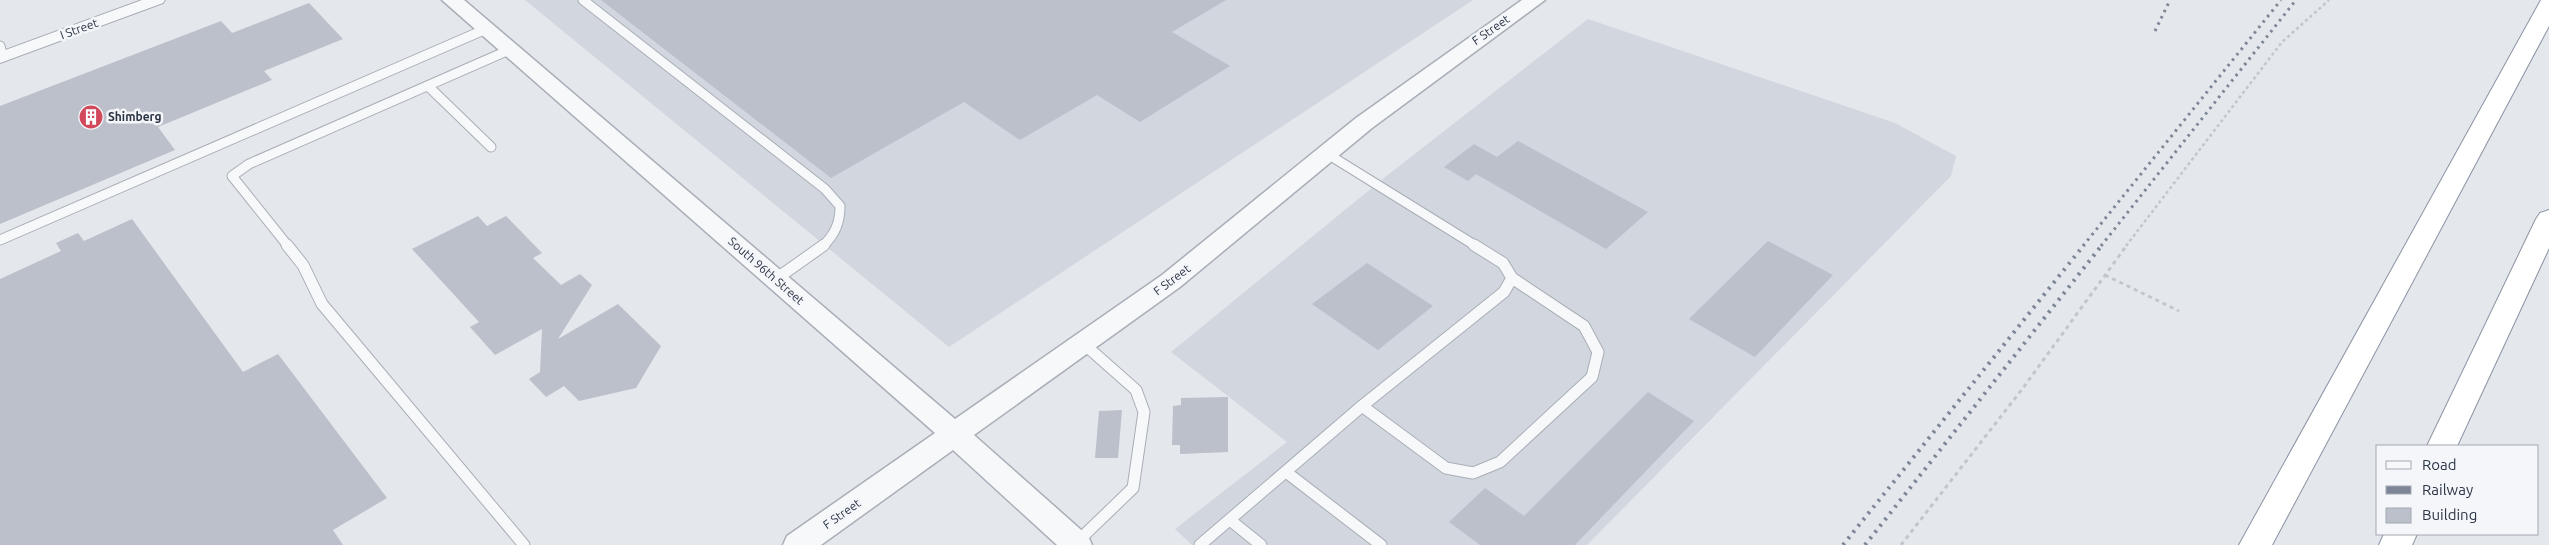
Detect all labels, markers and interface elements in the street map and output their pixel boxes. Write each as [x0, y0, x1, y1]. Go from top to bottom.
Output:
street label: F Street [1470, 12, 1512, 47]
street label: I Street [58, 16, 100, 41]
building icon: Shimberg [78, 104, 104, 130]
place label: Shimberg [108, 110, 162, 123]
street label: South 96th Street [726, 234, 807, 307]
street label: F Street [1151, 261, 1193, 298]
legend [2376, 445, 2539, 535]
text: Road [2422, 456, 2457, 473]
text: Railway [2422, 481, 2473, 498]
street label: F Street [821, 496, 863, 531]
text: Building [2422, 506, 2477, 523]

